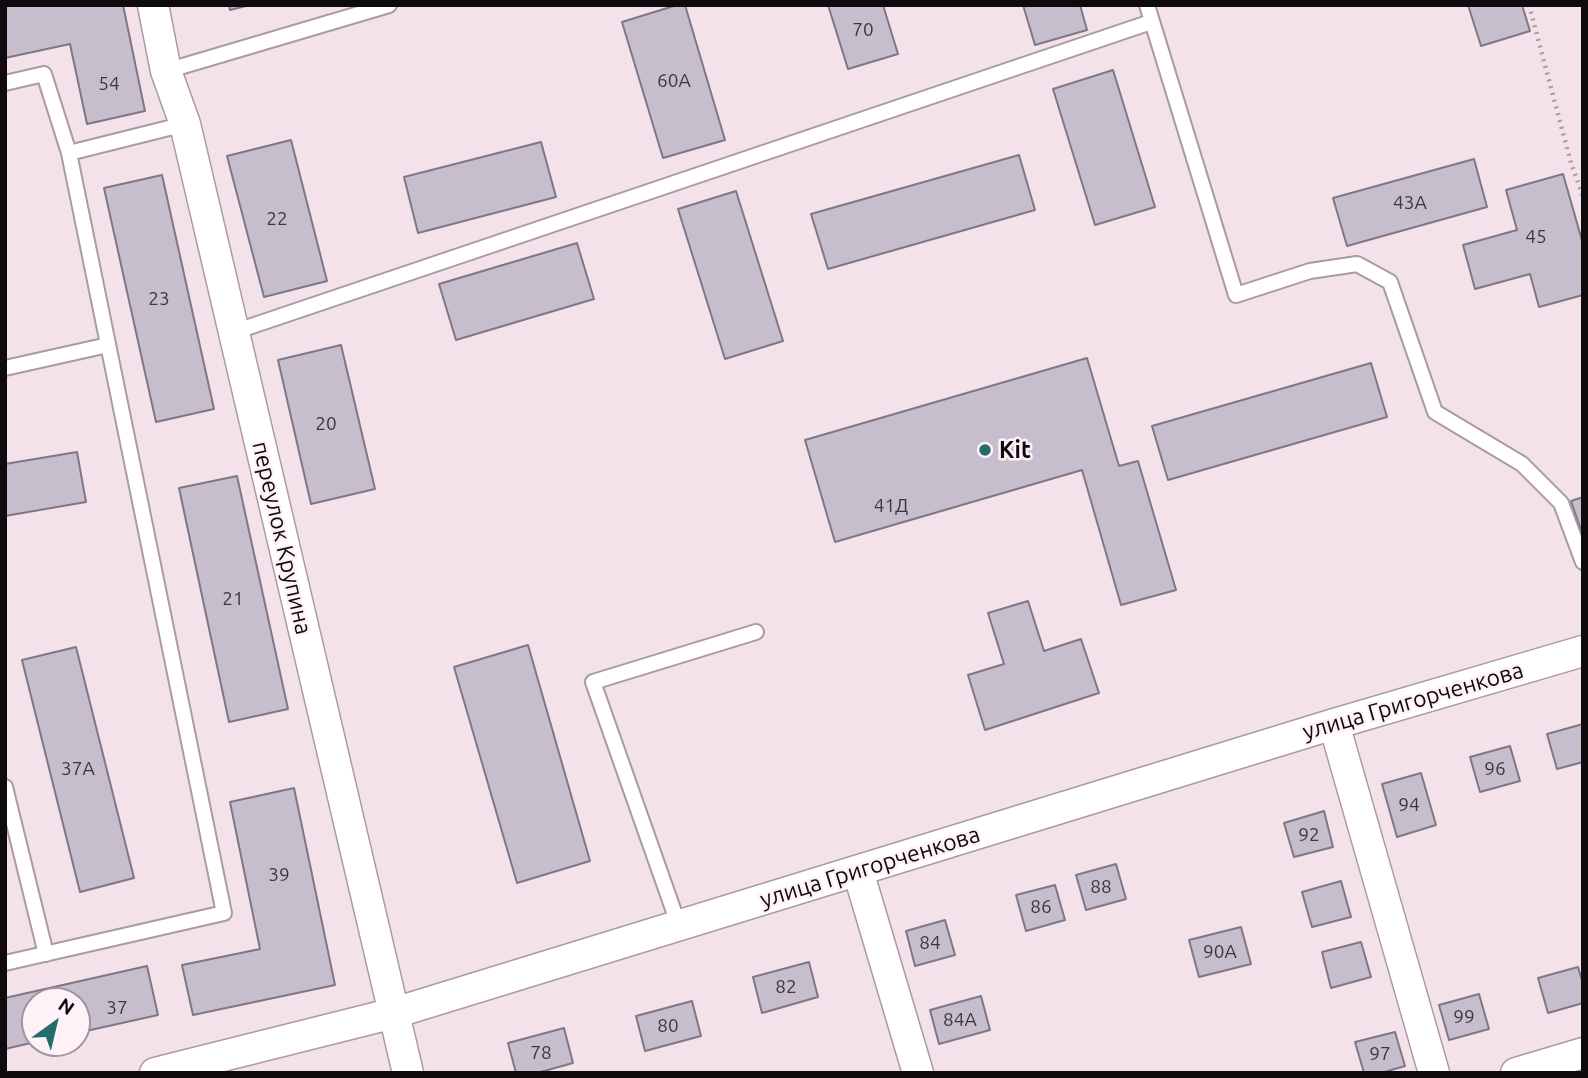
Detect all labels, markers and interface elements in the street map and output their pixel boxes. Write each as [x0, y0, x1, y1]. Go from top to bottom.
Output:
house number: 70 [852, 19, 874, 41]
house number: 60А [657, 70, 691, 92]
house number: 54 [98, 73, 120, 95]
house number: 43А [1393, 192, 1427, 214]
house number: 22 [266, 208, 288, 230]
house number: 45 [1525, 226, 1547, 248]
house number: 23 [148, 288, 170, 310]
house number: 20 [315, 413, 337, 435]
place label: Kit [999, 436, 1031, 464]
street label: переулок Крупина [246, 439, 318, 637]
marker: Kit [977, 442, 993, 458]
house number: 41Д [874, 495, 908, 517]
house number: 21 [222, 588, 244, 610]
street label: улица Григорченкова [1299, 656, 1527, 746]
house number: 37А [61, 758, 95, 780]
house number: 96 [1484, 758, 1506, 780]
house number: 94 [1398, 794, 1420, 816]
street label: улица Григорченкова [757, 820, 983, 914]
house number: 92 [1298, 824, 1320, 846]
house number: 39 [268, 864, 290, 886]
house number: 88 [1090, 876, 1112, 898]
house number: 86 [1030, 896, 1052, 918]
house number: 84 [919, 932, 941, 954]
house number: 90А [1203, 941, 1237, 963]
house number: 82 [775, 976, 797, 998]
north arrow [21, 987, 91, 1057]
text: N [55, 993, 79, 1019]
house number: 37 [106, 997, 128, 1019]
house number: 99 [1453, 1006, 1475, 1028]
house number: 84А [943, 1009, 977, 1031]
house number: 80 [657, 1015, 679, 1037]
house number: 78 [530, 1042, 552, 1064]
house number: 97 [1369, 1043, 1391, 1065]

